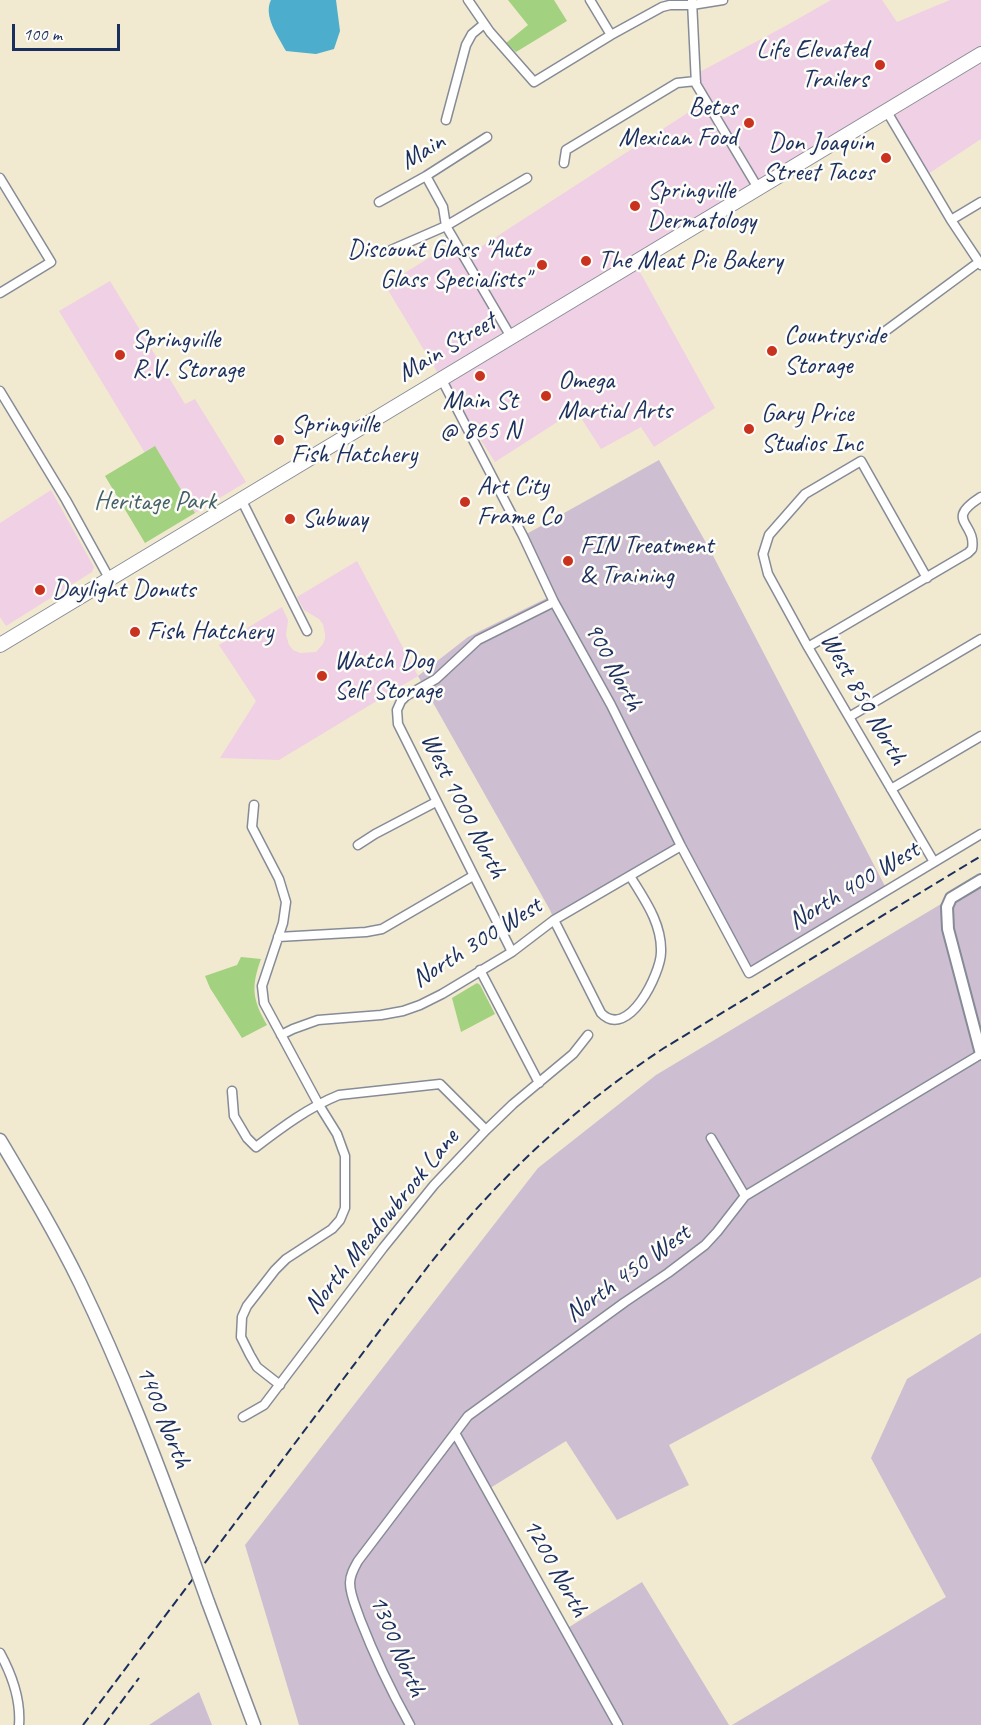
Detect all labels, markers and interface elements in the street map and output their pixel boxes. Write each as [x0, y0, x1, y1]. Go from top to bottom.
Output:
scale bar [15, 12, 123, 50]
text: 100 m [23, 23, 62, 45]
place label: Life Elevated Trailers [756, 34, 868, 96]
marker: Life Elevated Trailers [873, 58, 887, 72]
place label: Betos Mexican Food [618, 92, 737, 154]
marker: Betos Mexican Food [742, 116, 756, 130]
street label: Main [395, 127, 451, 177]
place label: Don Joaquin Street Tacos [763, 127, 874, 188]
marker: Don Joaquin Street Tacos [879, 151, 893, 165]
place label: Springville Dermatology [647, 175, 756, 236]
marker: Springville Dermatology [628, 199, 642, 213]
place label: Discount Glass "Auto Glass Specialists" [347, 234, 530, 296]
place label: The Meat Pie Bakery [598, 245, 783, 277]
marker: The Meat Pie Bakery [579, 254, 593, 268]
marker: Discount Glass "Auto Glass Specialists" [535, 258, 549, 272]
street label: Main Street [392, 306, 502, 390]
place label: Countryside Storage [784, 320, 886, 382]
place label: Springville R.V. Storage [132, 324, 244, 386]
marker: Countryside Storage [765, 344, 779, 358]
marker: Springville R.V. Storage [113, 348, 127, 362]
place label: Omega Martial Arts [558, 365, 672, 426]
marker: Main St @ 865 N [473, 369, 487, 383]
place label: Main St @ 865 N [440, 385, 520, 446]
marker: Omega Martial Arts [539, 389, 553, 403]
place label: Gary Price Studios Inc [761, 398, 863, 460]
place label: Springville Fish Hatchery [291, 409, 417, 470]
marker: Gary Price Studios Inc [742, 422, 756, 436]
marker: Springville Fish Hatchery [272, 433, 286, 447]
place label: Art City Frame Co [477, 471, 561, 532]
park label: Heritage Park [94, 486, 216, 518]
marker: Art City Frame Co [458, 495, 472, 509]
place label: Subway [302, 503, 368, 535]
marker: Subway [283, 512, 297, 526]
place label: FIN Treatment & Training [580, 530, 713, 592]
marker: FIN Treatment & Training [561, 554, 575, 568]
place label: Daylight Donuts [52, 574, 195, 606]
marker: Daylight Donuts [33, 583, 47, 597]
place label: Fish Hatchery [147, 616, 273, 648]
street label: 900 North [577, 617, 649, 717]
marker: Fish Hatchery [128, 625, 142, 639]
street label: West 850 North [813, 628, 913, 770]
place label: Watch Dog Self Storage [334, 645, 441, 706]
marker: Watch Dog Self Storage [315, 669, 329, 683]
street label: West 1000 North [413, 728, 513, 884]
street label: North 400 West [783, 835, 925, 937]
street label: North 300 West [406, 891, 548, 995]
street label: North Meadowbrook Lane [298, 1123, 466, 1321]
street label: North 450 West [559, 1218, 697, 1330]
street label: 1400 North [128, 1361, 198, 1473]
street label: 1200 North [515, 1513, 595, 1623]
street label: 1300 North [362, 1590, 432, 1702]

